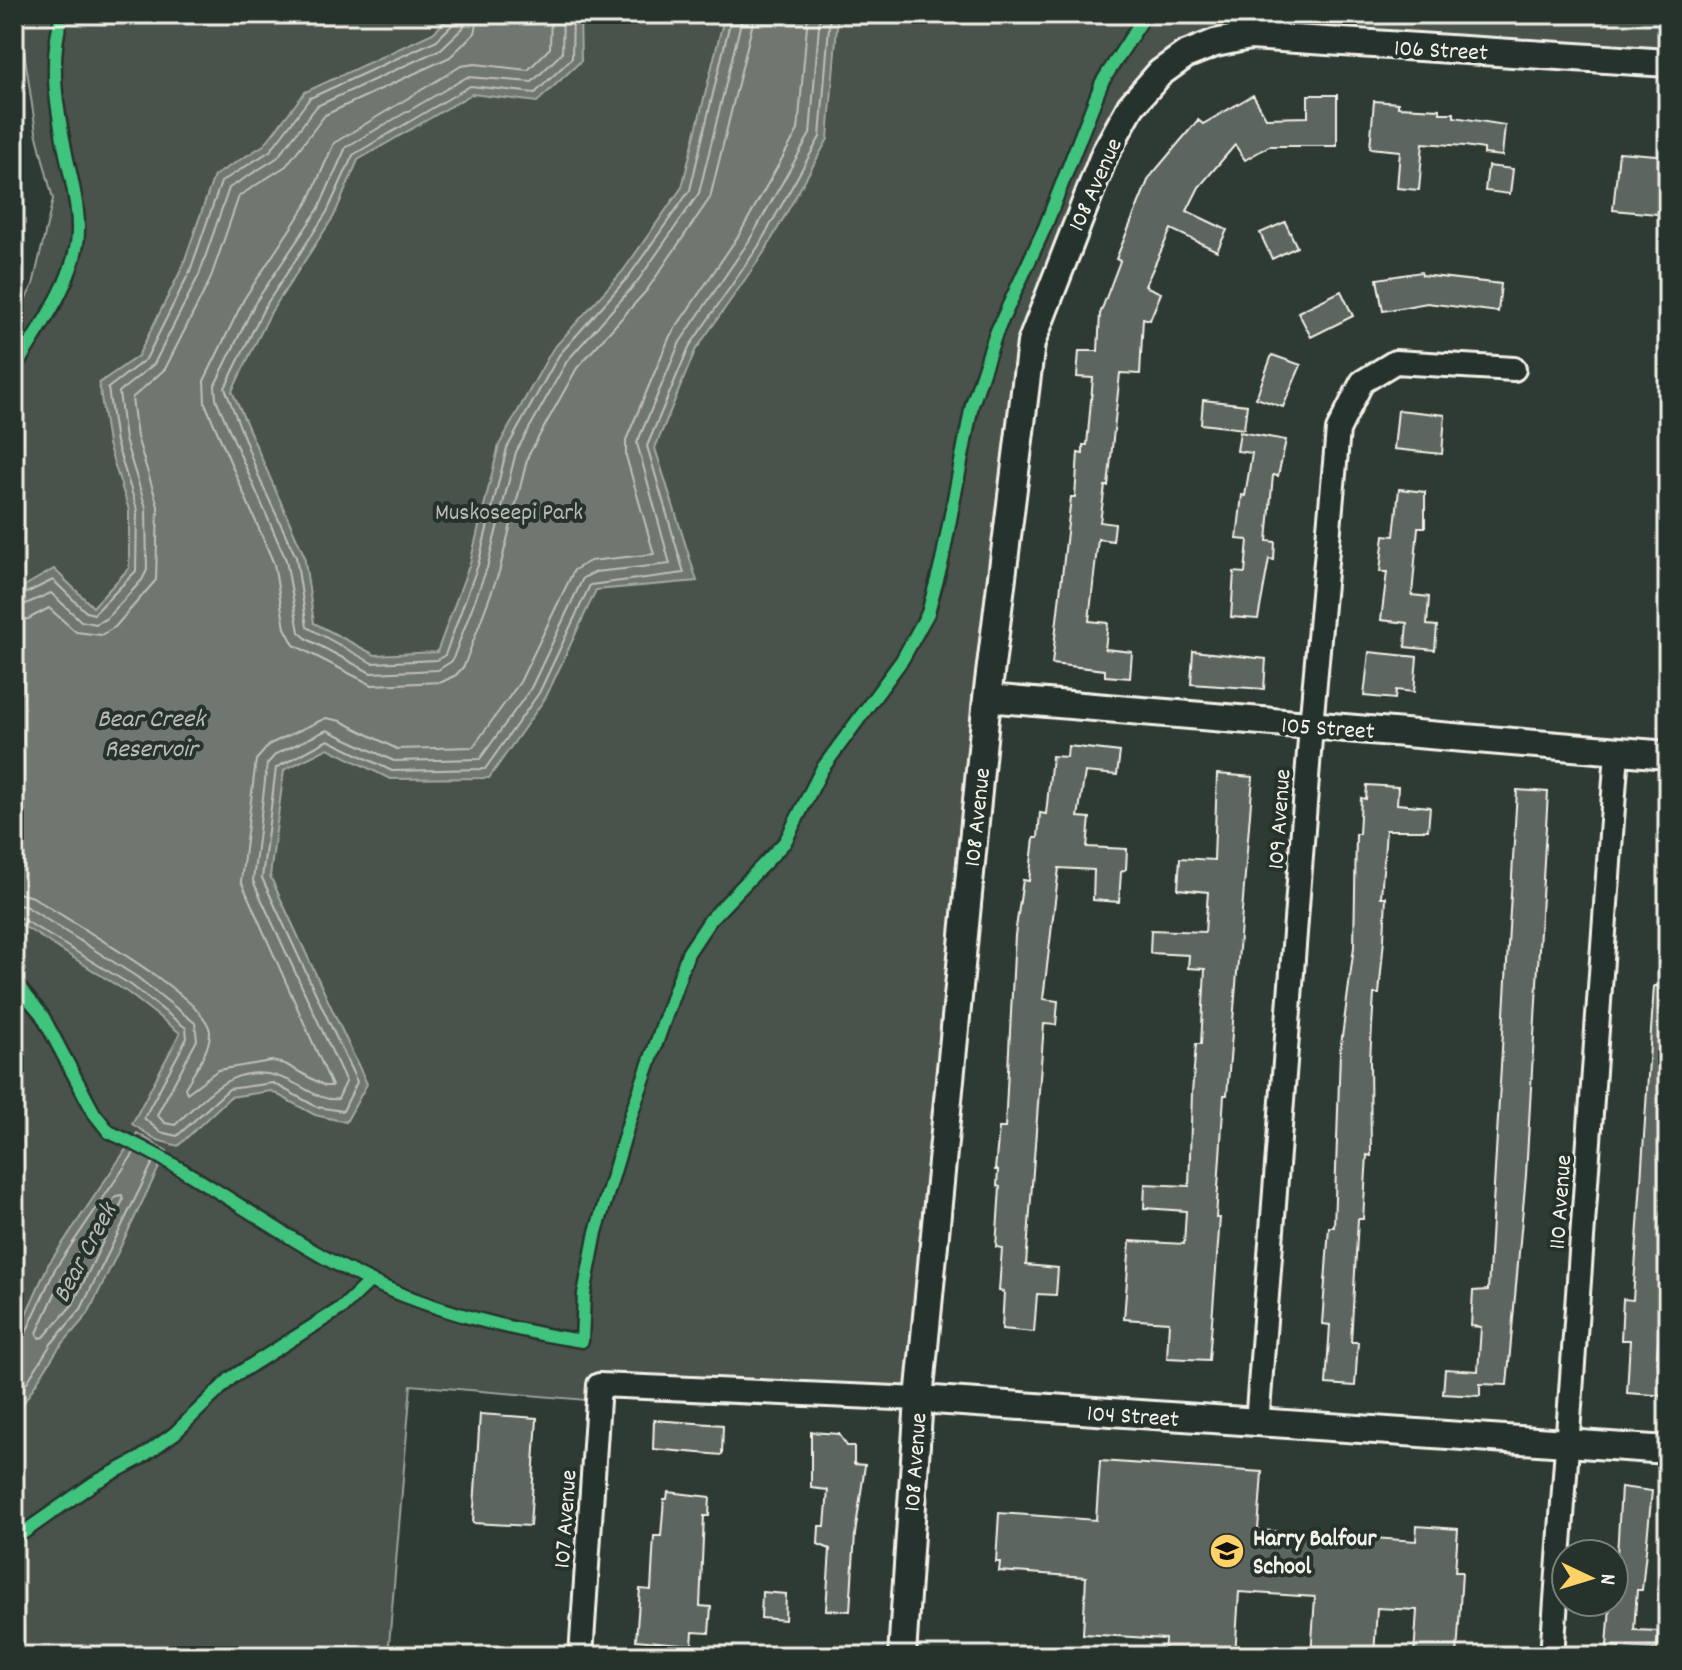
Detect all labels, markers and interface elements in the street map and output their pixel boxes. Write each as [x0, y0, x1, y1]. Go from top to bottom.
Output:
street label: 106 Street [1393, 33, 1489, 71]
street label: 108 Avenue [1061, 133, 1132, 237]
park label: Muskoseepi Park [435, 497, 583, 531]
water label: Bear Creek Reservoir [97, 702, 207, 769]
street label: 105 Street [1280, 710, 1376, 750]
street label: 108 Avenue [957, 766, 1001, 868]
street label: 109 Avenue [1261, 768, 1301, 871]
street label: 110 Avenue [1542, 1154, 1582, 1251]
water label: Bear Creek [44, 1195, 129, 1310]
street label: 104 Street [1086, 1398, 1180, 1438]
street label: 108 Avenue [897, 1412, 937, 1513]
street label: 107 Avenue [547, 1469, 587, 1570]
place label: Harry Balfour School [1253, 1523, 1377, 1585]
school or university icon: Harry Balfour School [1208, 1532, 1246, 1570]
north arrow [1550, 1538, 1630, 1618]
text: N [1591, 1573, 1622, 1586]

